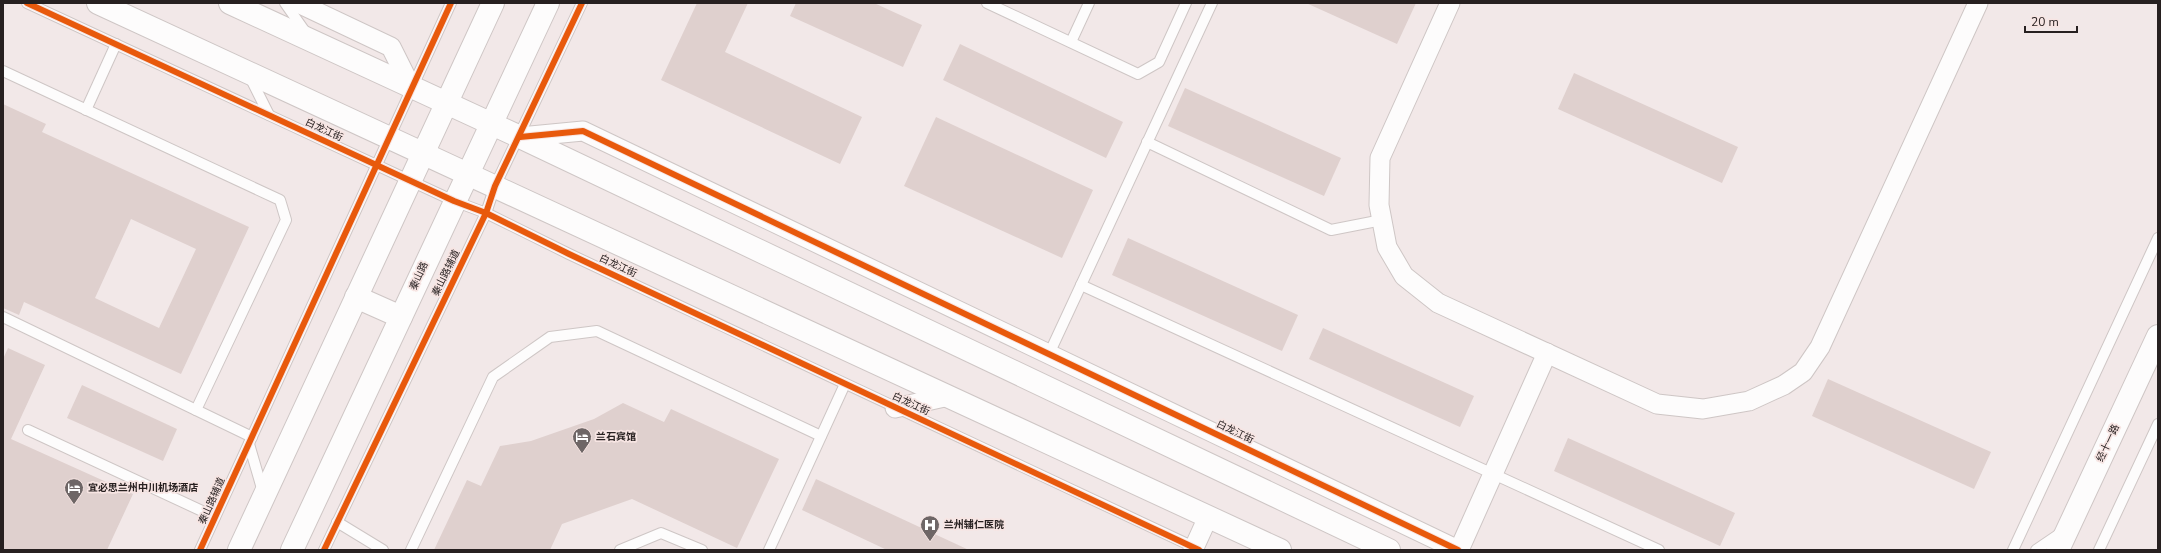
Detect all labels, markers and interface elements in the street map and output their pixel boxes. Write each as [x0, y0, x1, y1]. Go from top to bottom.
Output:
scale bar [2025, 8, 2077, 34]
text: 20 m [2031, 14, 2059, 30]
street label: 白龙江街 [303, 115, 345, 145]
street label: 秦山路辅道 [429, 247, 463, 299]
street label: 白龙江街 [597, 251, 639, 281]
street label: 秦山路 [406, 259, 432, 293]
street label: 白龙江街 [890, 389, 932, 419]
street label: 白龙江街 [1214, 417, 1256, 447]
street label: 经十一路 [2093, 422, 2123, 464]
hotel icon: 兰石宾馆 [571, 426, 593, 454]
place label: 兰石宾馆 [596, 430, 636, 444]
street label: 秦山路辅道 [195, 475, 229, 527]
hotel icon: 宜必思兰州中川机场酒店 [63, 477, 85, 505]
place label: 宜必思兰州中川机场酒店 [88, 481, 198, 495]
hospital icon: 兰州辅仁医院 [919, 514, 941, 542]
place label: 兰州辅仁医院 [944, 518, 1004, 532]

